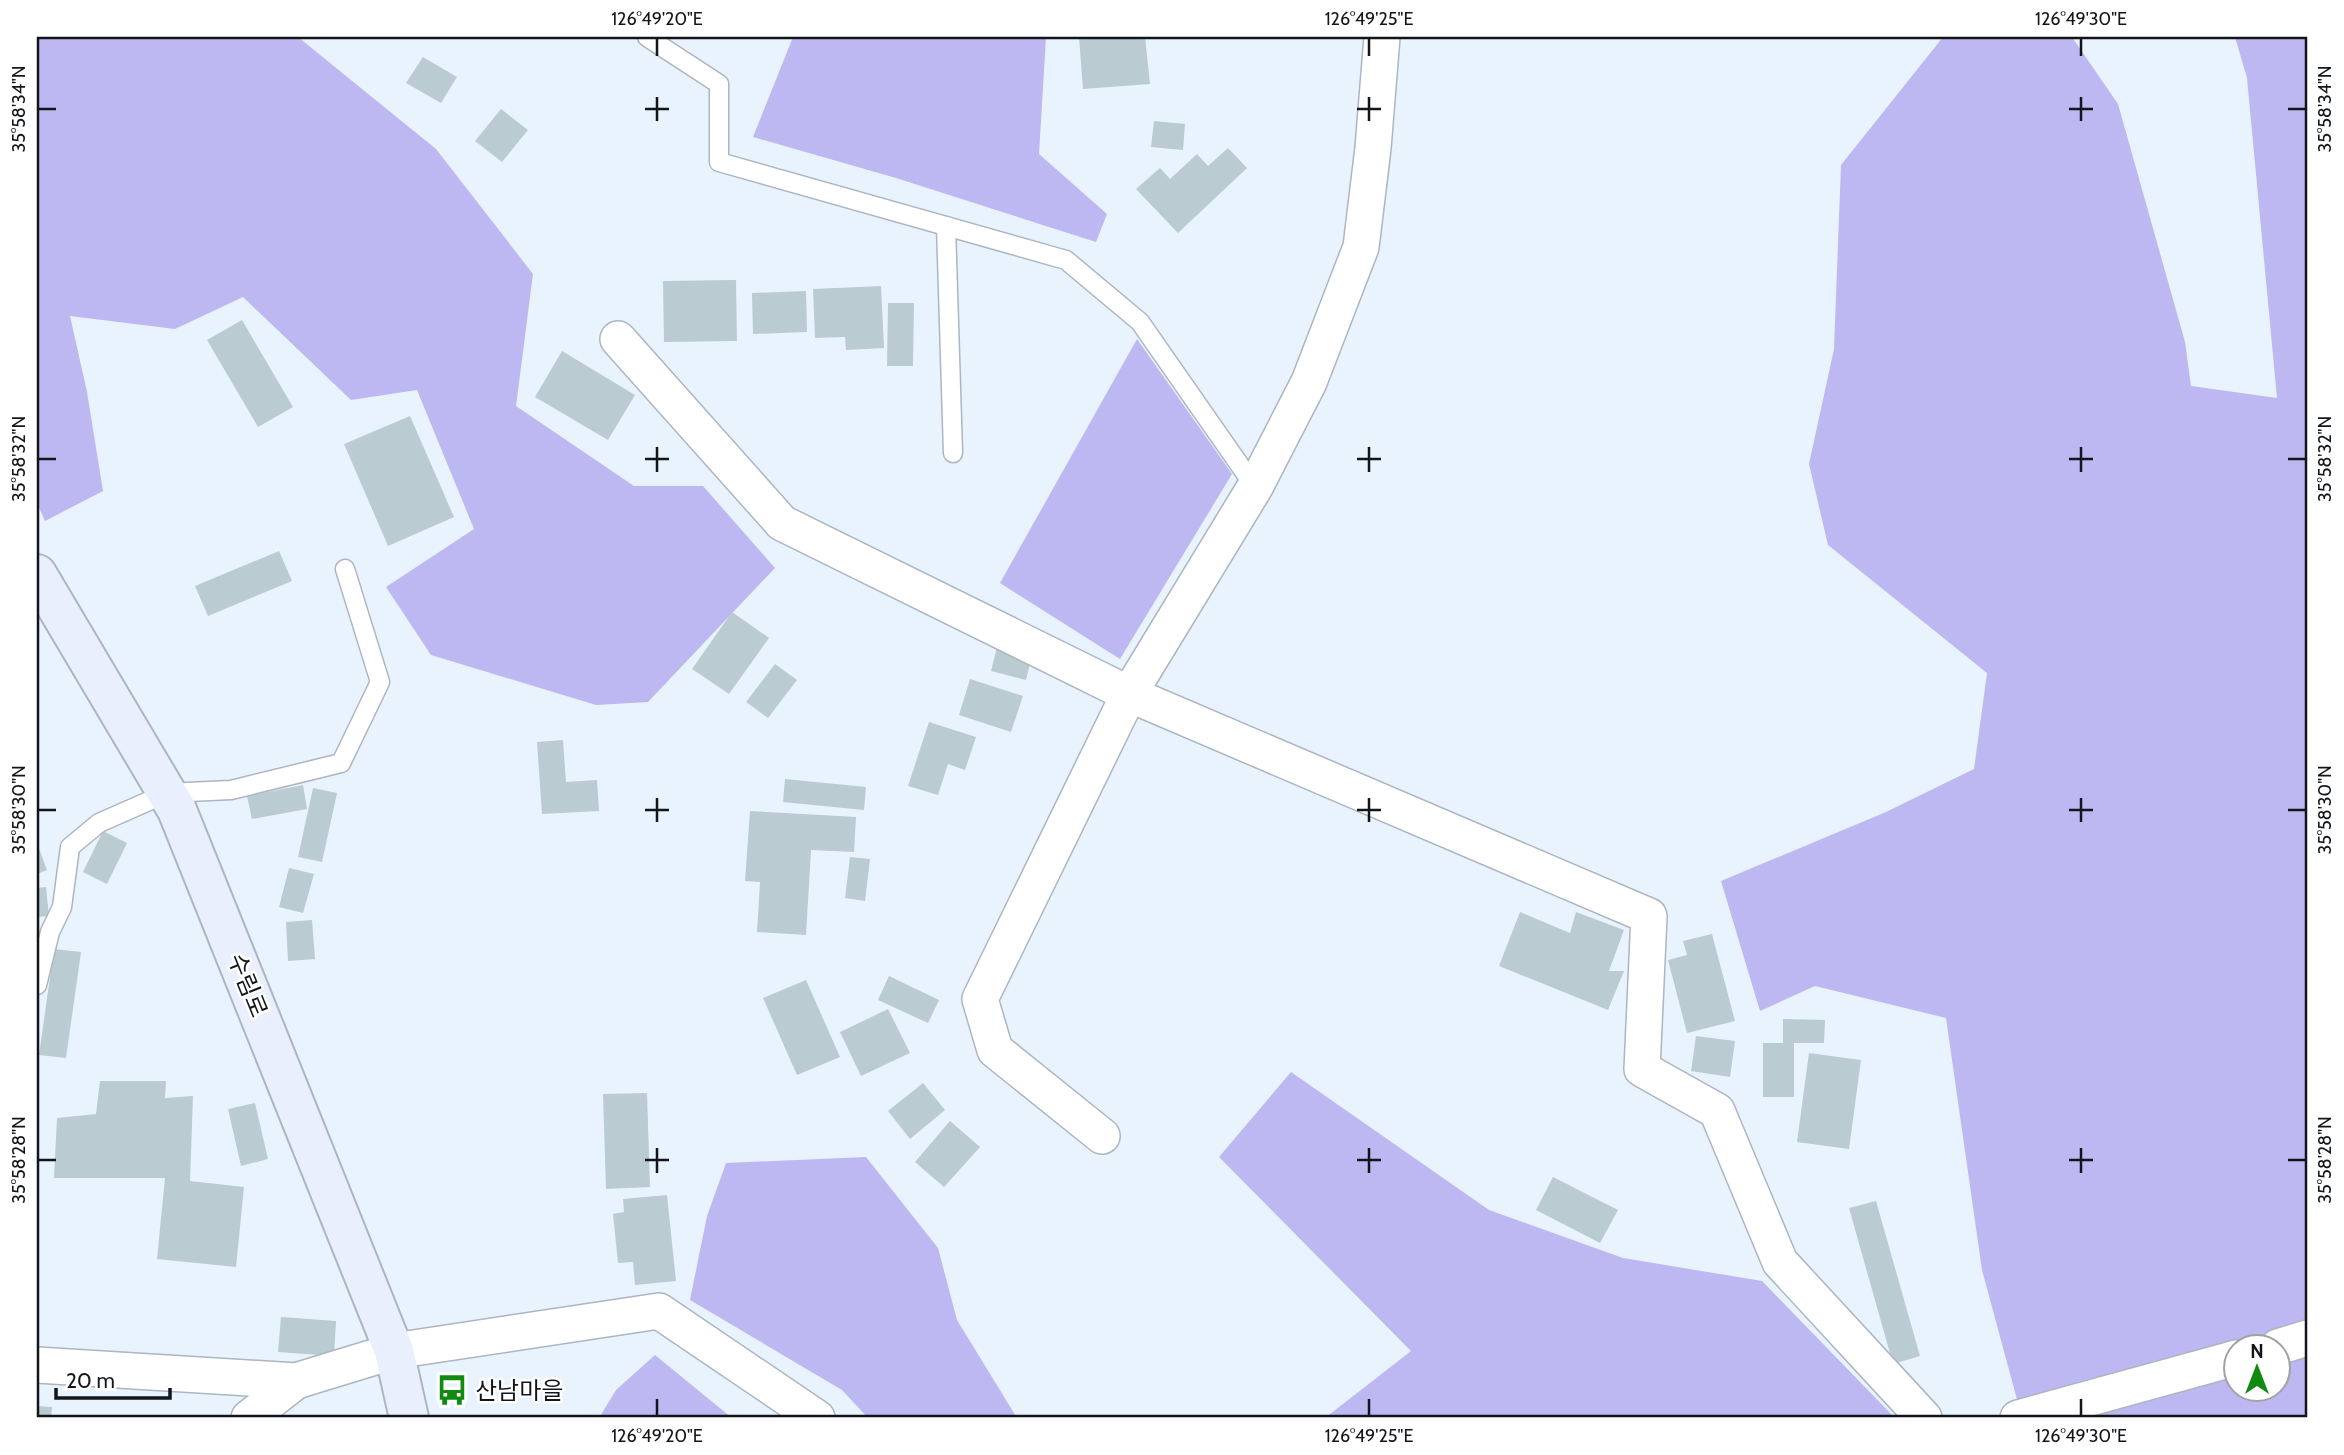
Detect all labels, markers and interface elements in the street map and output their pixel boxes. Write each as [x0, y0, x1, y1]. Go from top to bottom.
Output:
text: 126°49'20"E [611, 8, 703, 30]
text: 126°49'25"E [1325, 8, 1413, 30]
text: 126°49'30"E [2035, 8, 2127, 30]
text: 35°58'34"N [8, 66, 30, 152]
text: 35°58'34"N [2314, 66, 2336, 152]
text: 35°58'32"N [8, 416, 30, 502]
text: 35°58'32"N [2314, 416, 2336, 502]
text: 35°58'30"N [8, 765, 30, 855]
text: 35°58'30"N [2314, 765, 2336, 855]
street label: 수림로 [222, 949, 274, 1021]
text: 35°58'28"N [8, 1116, 30, 1204]
text: 35°58'28"N [2314, 1116, 2336, 1204]
north arrow [2222, 1332, 2292, 1402]
text: N [2250, 1340, 2264, 1363]
scale bar [56, 1357, 170, 1401]
text: 20 m [66, 1368, 115, 1393]
bus stop icon: 산남마을 [435, 1373, 469, 1407]
place label: 산남마을 [475, 1376, 563, 1405]
text: 126°49'20"E [611, 1425, 703, 1447]
text: 126°49'25"E [1325, 1425, 1413, 1447]
text: 126°49'30"E [2035, 1425, 2127, 1447]

